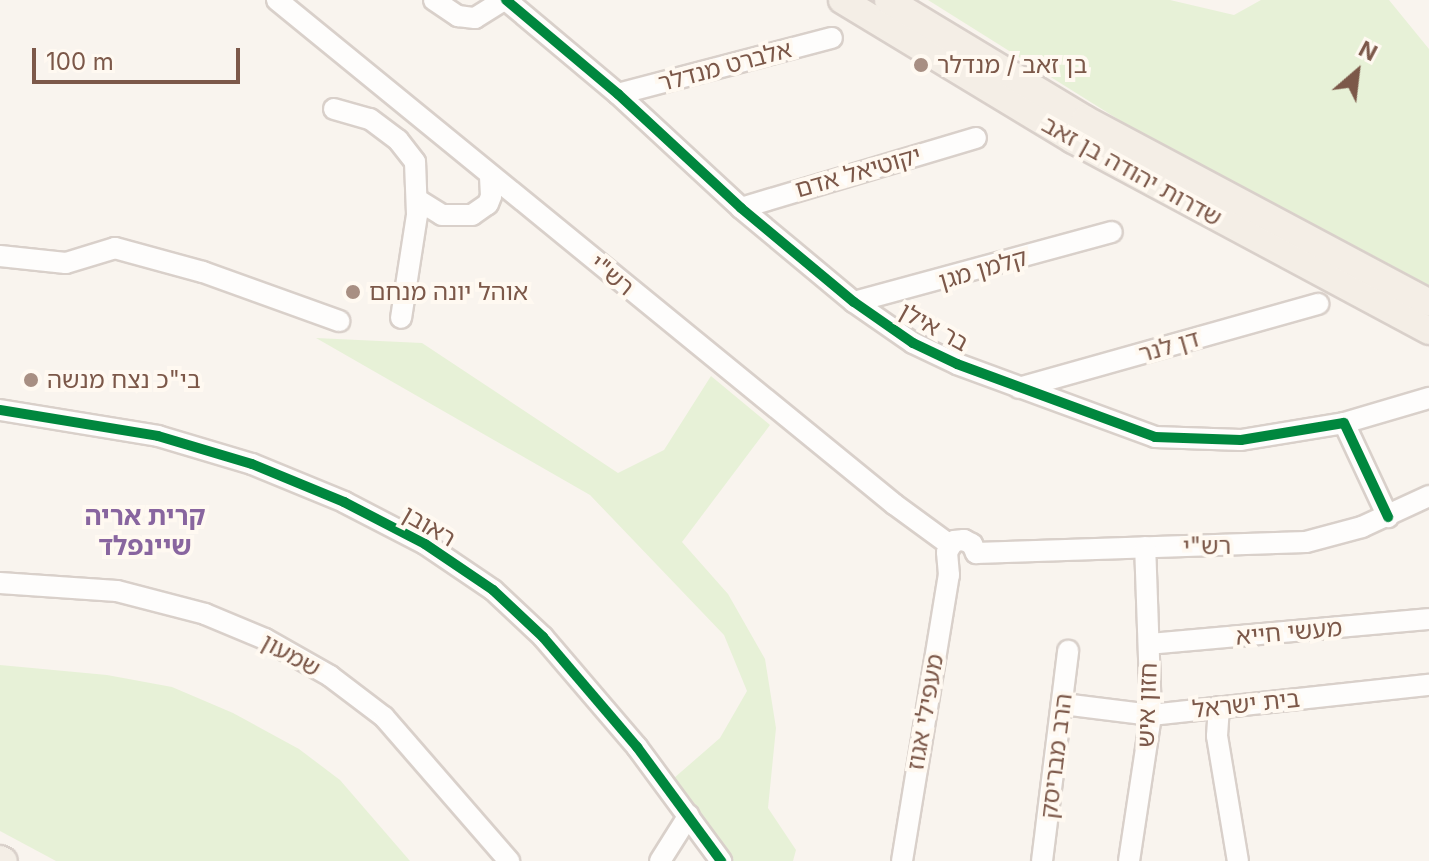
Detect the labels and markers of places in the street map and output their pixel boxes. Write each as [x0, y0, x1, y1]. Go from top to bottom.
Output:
place label: בן זאב / מנדלר [937, 51, 1087, 79]
marker: בן זאב / מנדלר [912, 56, 930, 74]
place label: אוהל יונה מנחם [369, 278, 528, 306]
marker: אוהל יונה מנחם [344, 283, 362, 301]
place label: בי"כ נצח מנשה [47, 366, 201, 394]
marker: בי"כ נצח מנשה [22, 371, 40, 389]

